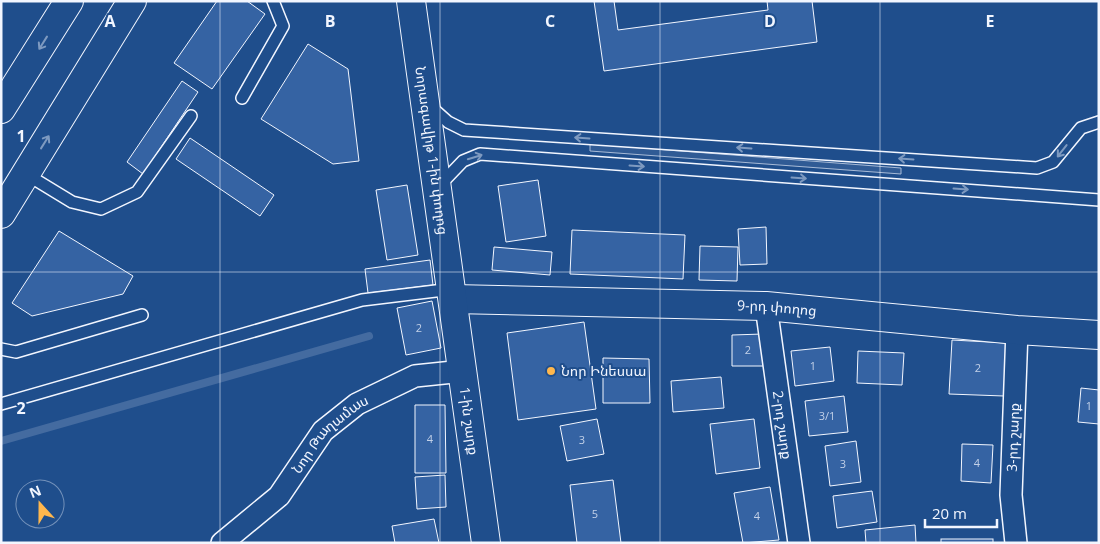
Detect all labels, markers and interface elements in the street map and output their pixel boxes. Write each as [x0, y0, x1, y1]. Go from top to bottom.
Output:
text: A [104, 10, 116, 32]
text: B [325, 10, 335, 32]
text: C [545, 10, 555, 32]
text: D [764, 10, 776, 32]
text: E [986, 10, 995, 32]
one-way arrow [38, 35, 48, 49]
street label: Նորագավիթ 1-ին փողոց [411, 65, 453, 236]
text: 1 [16, 125, 26, 147]
one-way arrow [574, 133, 590, 142]
one-way arrow [41, 136, 51, 150]
one-way arrow [736, 144, 752, 153]
one-way arrow [1056, 144, 1067, 157]
one-way arrow [467, 152, 483, 162]
one-way arrow [898, 155, 914, 164]
one-way arrow [628, 161, 644, 170]
one-way arrow [790, 173, 806, 182]
one-way arrow [952, 185, 968, 194]
street label: 9-րդ փողոց [737, 295, 818, 320]
house number: 2 [416, 320, 422, 335]
house number: 2 [745, 342, 751, 357]
house number: 1 [810, 358, 816, 373]
house number: 2 [975, 360, 981, 375]
place label: Նոր Ինեսսա [561, 361, 646, 380]
marker: Նոր Ինեսսա [545, 365, 557, 377]
street label: 1-ին շարք [456, 386, 484, 456]
street label: 2-րդ շարք [769, 389, 797, 460]
street label: Նոր Թաղամաս [287, 390, 371, 477]
text: 2 [16, 397, 26, 419]
house number: 1 [1086, 398, 1092, 413]
street label: 3-րդ շարք [1002, 402, 1023, 472]
house number: 3/1 [819, 408, 835, 423]
house number: 4 [427, 431, 434, 446]
house number: 3 [579, 432, 585, 447]
house number: 4 [974, 455, 981, 470]
house number: 3 [840, 456, 846, 471]
north arrow [15, 479, 65, 529]
text: N [26, 480, 44, 502]
scale bar [925, 496, 998, 528]
text: 20 m [932, 503, 967, 523]
house number: 5 [592, 506, 598, 521]
house number: 4 [754, 508, 761, 523]

